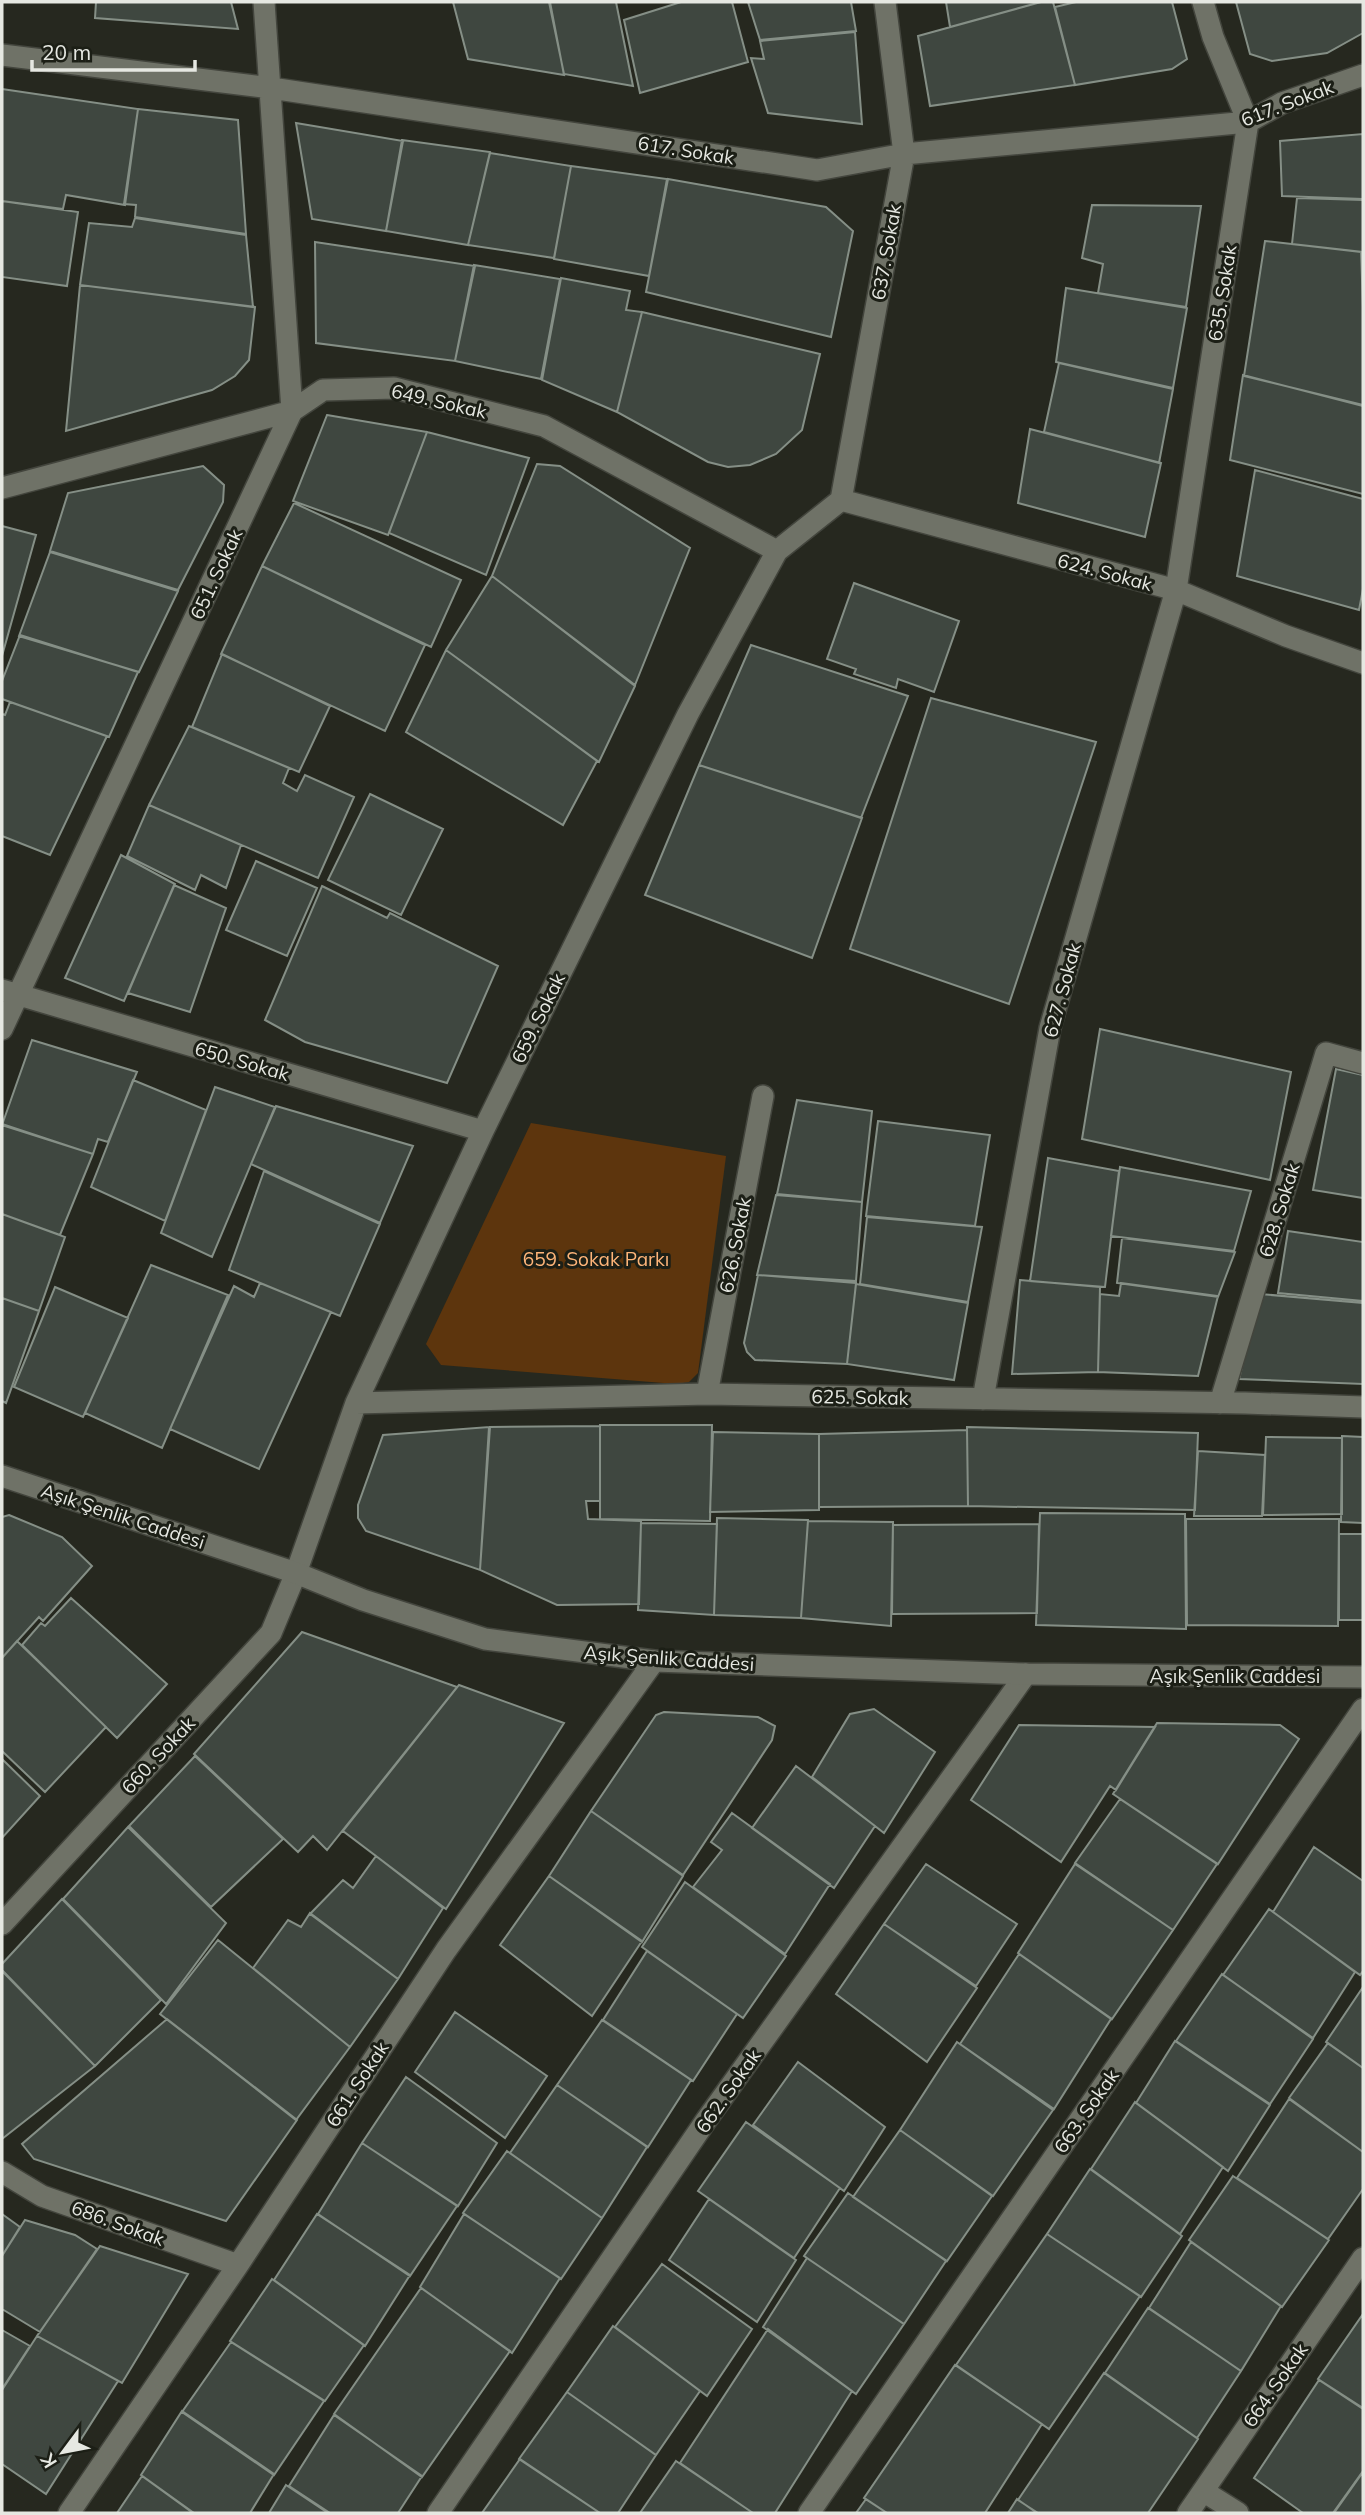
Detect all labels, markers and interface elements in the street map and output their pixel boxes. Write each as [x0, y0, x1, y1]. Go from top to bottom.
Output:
scale bar [32, 28, 194, 72]
text: 20 m [42, 39, 91, 65]
street label: 617. Sokak [1237, 74, 1337, 132]
street label: 617. Sokak [636, 131, 736, 169]
street label: 637. Sokak [866, 202, 906, 302]
street label: 635. Sokak [1203, 243, 1241, 343]
street label: 649. Sokak [389, 378, 489, 424]
street label: 651. Sokak [185, 525, 247, 623]
street label: 624. Sokak [1055, 548, 1155, 596]
street label: 627. Sokak [1038, 940, 1086, 1040]
street label: 659. Sokak [506, 969, 570, 1067]
street label: 650. Sokak [192, 1036, 292, 1086]
street label: 628. Sokak [1253, 1160, 1305, 1260]
street label: 626. Sokak [714, 1195, 756, 1295]
park label: 659. Sokak Parkı [523, 1247, 669, 1271]
street label: 625. Sokak [811, 1384, 909, 1410]
street label: Aşık Şenlik Caddesi [38, 1478, 208, 1554]
street label: Aşık Şenlik Caddesi [583, 1640, 755, 1676]
street label: Aşık Şenlik Caddesi [1150, 1664, 1320, 1688]
street label: 660. Sokak [116, 1711, 200, 1799]
street label: 661. Sokak [321, 2037, 394, 2131]
street label: 662. Sokak [690, 2044, 766, 2138]
street label: 663. Sokak [1048, 2064, 1124, 2158]
street label: 686. Sokak [68, 2195, 168, 2251]
street label: 664. Sokak [1237, 2338, 1313, 2432]
north arrow [28, 2417, 98, 2487]
text: K [34, 2448, 62, 2473]

